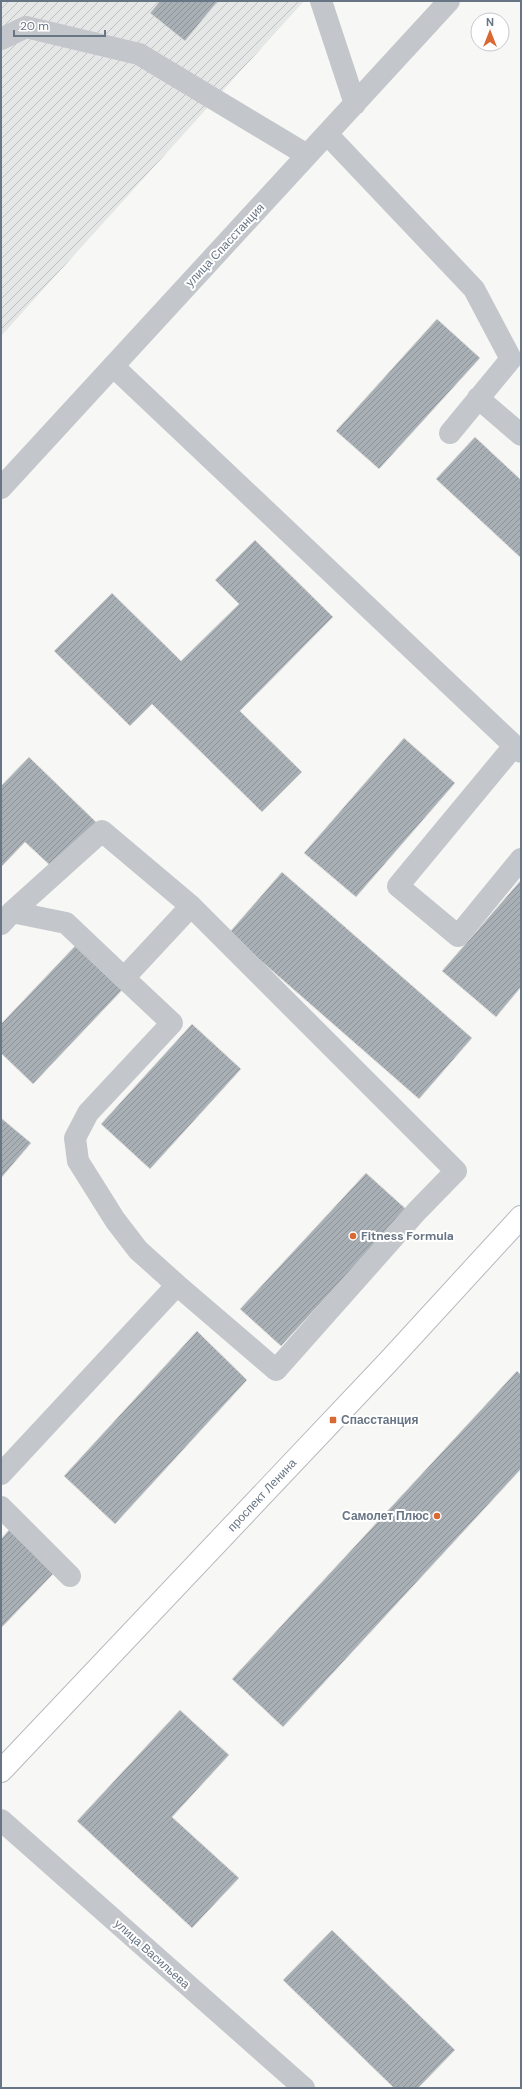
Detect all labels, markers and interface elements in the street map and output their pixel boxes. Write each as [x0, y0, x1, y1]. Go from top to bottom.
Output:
scale bar [14, 12, 105, 38]
north arrow [470, 12, 510, 52]
text: N [486, 15, 494, 29]
text: 20 m [20, 18, 49, 34]
street label: улица Спасстанция [182, 200, 268, 290]
place label: Fitness Formula [361, 1228, 454, 1244]
marker: Fitness Formula [348, 1231, 358, 1241]
place label: Спасстанция [341, 1412, 419, 1428]
marker: Спасстанция [328, 1415, 338, 1425]
street label: проспект Ленина [224, 1455, 300, 1535]
place label: Самолет Плюс [342, 1508, 429, 1524]
marker: Самолет Плюс [432, 1511, 442, 1521]
street label: улица Васильева [111, 1916, 193, 1992]

